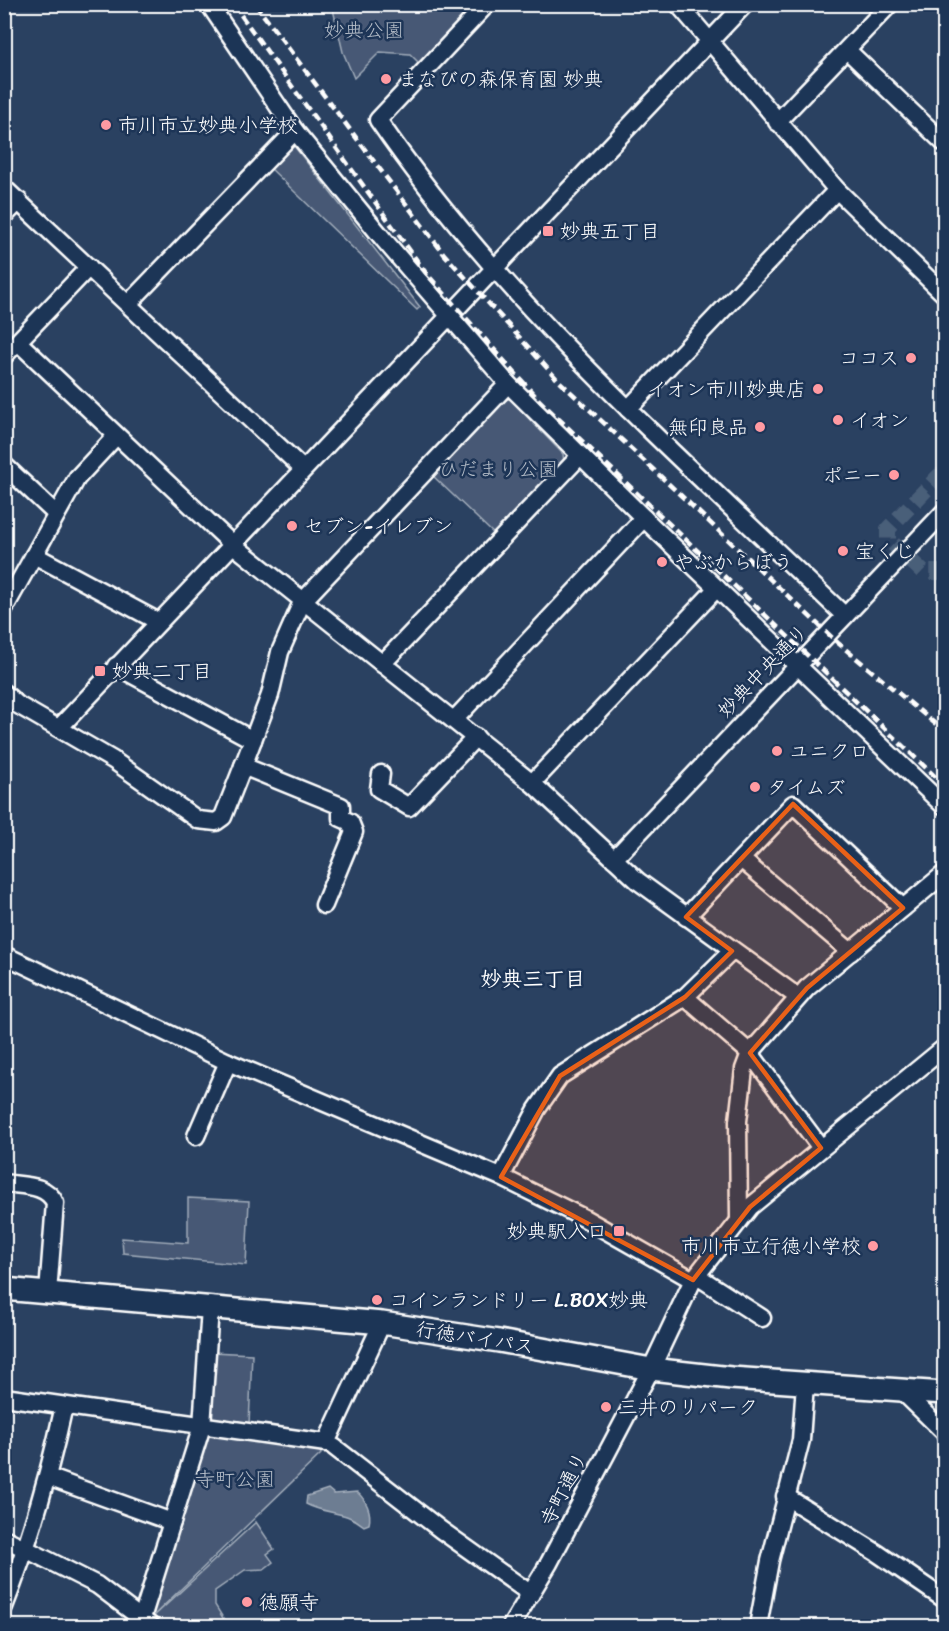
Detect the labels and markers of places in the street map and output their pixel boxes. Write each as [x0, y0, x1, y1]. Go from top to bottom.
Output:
place label: まなびの森保育園 妙典 [398, 62, 603, 97]
marker: まなびの森保育園 妙典 [379, 72, 393, 86]
place label: 市川市立妙典小学校 [118, 108, 298, 143]
marker: 市川市立妙典小学校 [99, 118, 113, 132]
place label: 妙典五丁目 [560, 214, 660, 249]
marker: 妙典五丁目 [541, 224, 555, 238]
place label: ココス [839, 341, 899, 376]
marker: ココス [904, 351, 918, 365]
place label: イオン市川妙典店 [647, 372, 806, 407]
marker: イオン市川妙典店 [811, 382, 825, 396]
place label: イオン [850, 403, 909, 438]
place label: 無印良品 [668, 410, 748, 445]
marker: イオン [831, 413, 845, 427]
marker: 無印良品 [753, 420, 767, 434]
place label: ポニー [822, 458, 882, 493]
marker: ポニー [887, 468, 901, 482]
place label: セブン-イレブン [304, 509, 453, 544]
marker: セブン-イレブン [285, 519, 299, 533]
place label: 宝くじ [855, 534, 915, 569]
marker: 宝くじ [836, 544, 850, 558]
place label: やぶからぼう [674, 545, 793, 580]
marker: やぶからぼう [655, 555, 669, 569]
place label: 妙典二丁目 [112, 654, 212, 689]
marker: 妙典二丁目 [93, 664, 107, 678]
place label: ユニクロ [789, 734, 869, 769]
marker: ユニクロ [770, 744, 784, 758]
place label: タイムズ [767, 770, 845, 805]
marker: タイムズ [748, 780, 762, 794]
place label: 妙典駅入口 [507, 1214, 607, 1249]
marker: 妙典駅入口 [612, 1224, 626, 1238]
place label: 市川市立行徳小学校 [681, 1229, 861, 1264]
marker: 市川市立行徳小学校 [866, 1239, 880, 1253]
place label: コインランドリー L.BOX妙典 [389, 1283, 648, 1318]
marker: コインランドリー L.BOX妙典 [370, 1293, 384, 1307]
place label: 三井のリパーク [618, 1390, 758, 1425]
marker: 三井のリパーク [599, 1400, 613, 1414]
place label: 徳願寺 [259, 1585, 319, 1620]
marker: 徳願寺 [240, 1595, 254, 1609]

